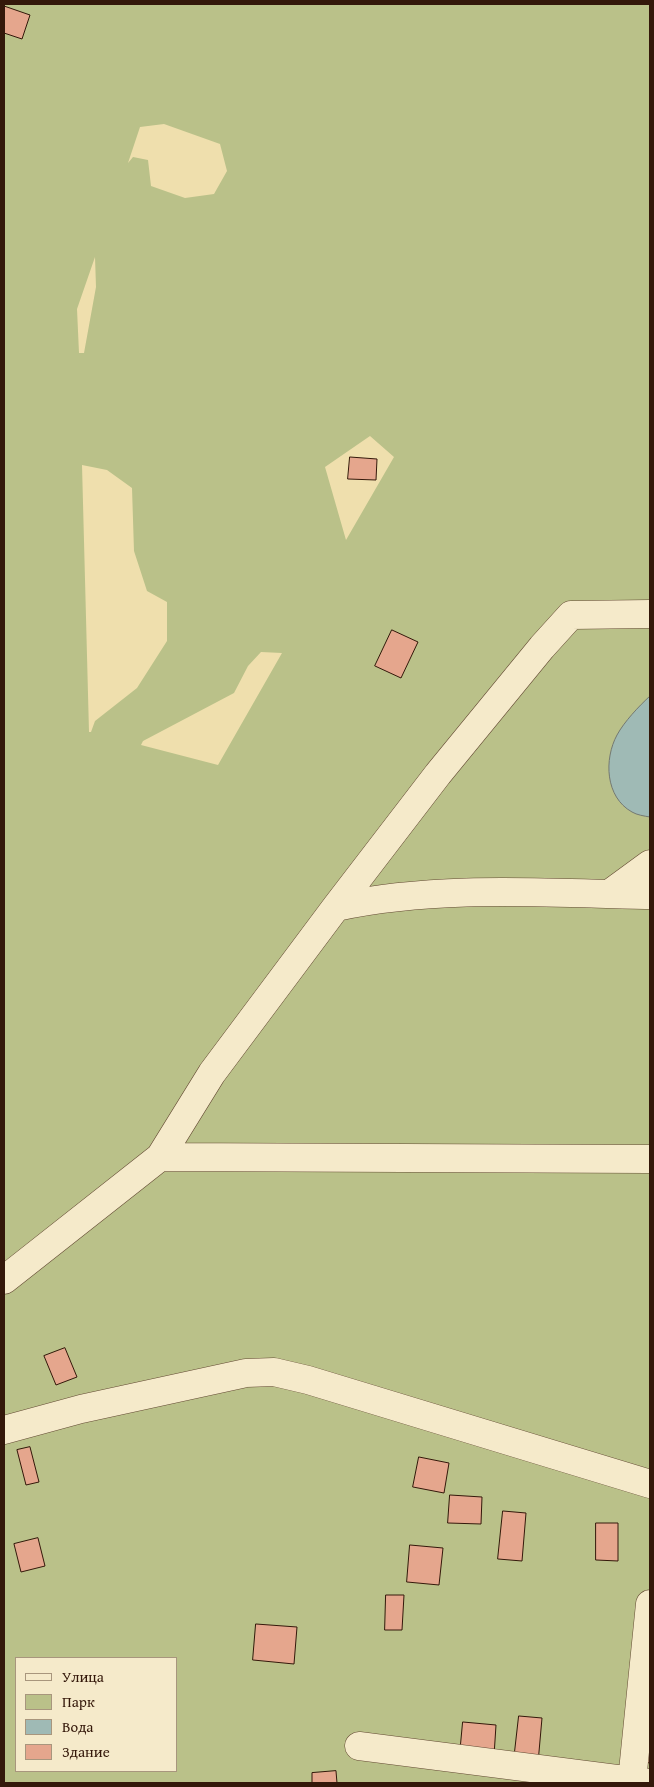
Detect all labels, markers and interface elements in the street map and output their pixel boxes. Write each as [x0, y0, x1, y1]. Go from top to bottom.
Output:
legend [15, 1657, 178, 1772]
text: Улица [62, 1666, 104, 1687]
text: Парк [62, 1691, 95, 1712]
text: Вода [62, 1716, 93, 1737]
text: Здание [62, 1741, 110, 1762]

